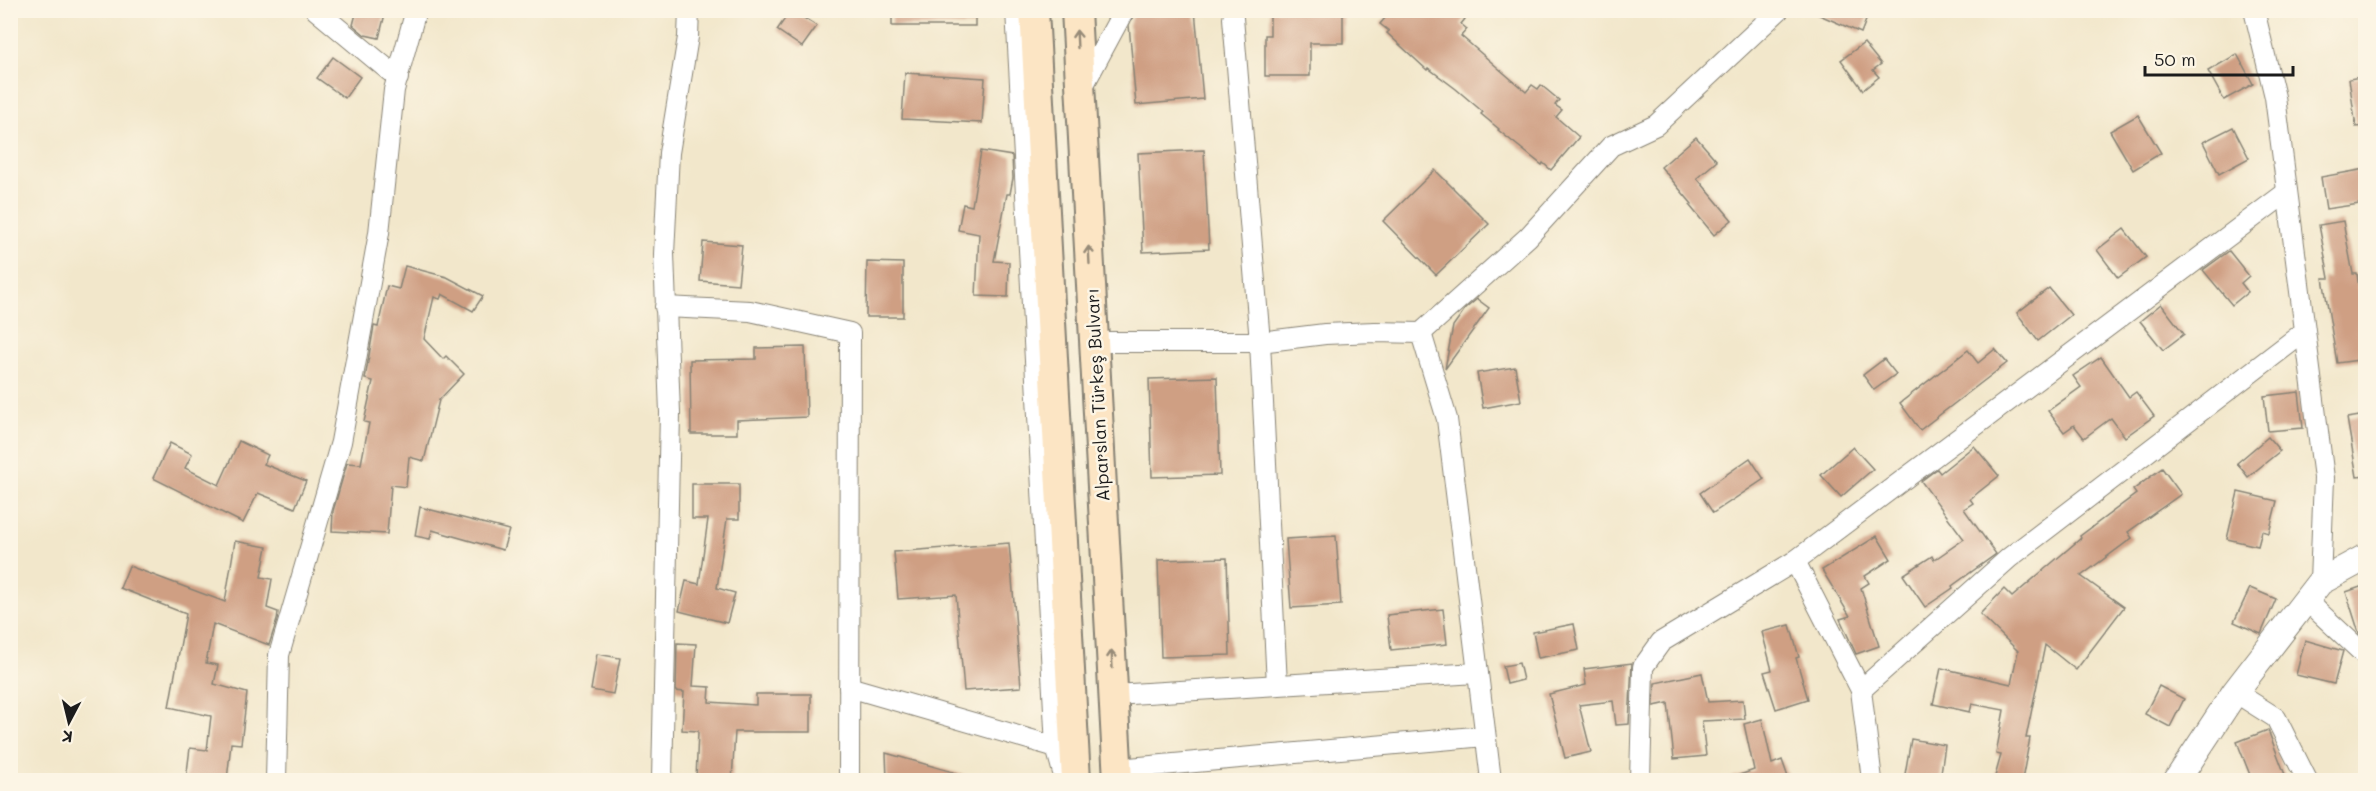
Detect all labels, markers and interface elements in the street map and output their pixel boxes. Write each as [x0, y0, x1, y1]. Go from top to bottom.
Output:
one-way arrow [1072, 30, 1083, 50]
scale bar [2145, 39, 2294, 77]
text: 50 m [2154, 47, 2196, 71]
one-way arrow [1084, 245, 1095, 265]
street label: Alparslan Türkeş Bulvarı [1079, 288, 1115, 502]
one-way arrow [1106, 650, 1117, 670]
north arrow [39, 692, 99, 752]
text: K [61, 726, 74, 748]

